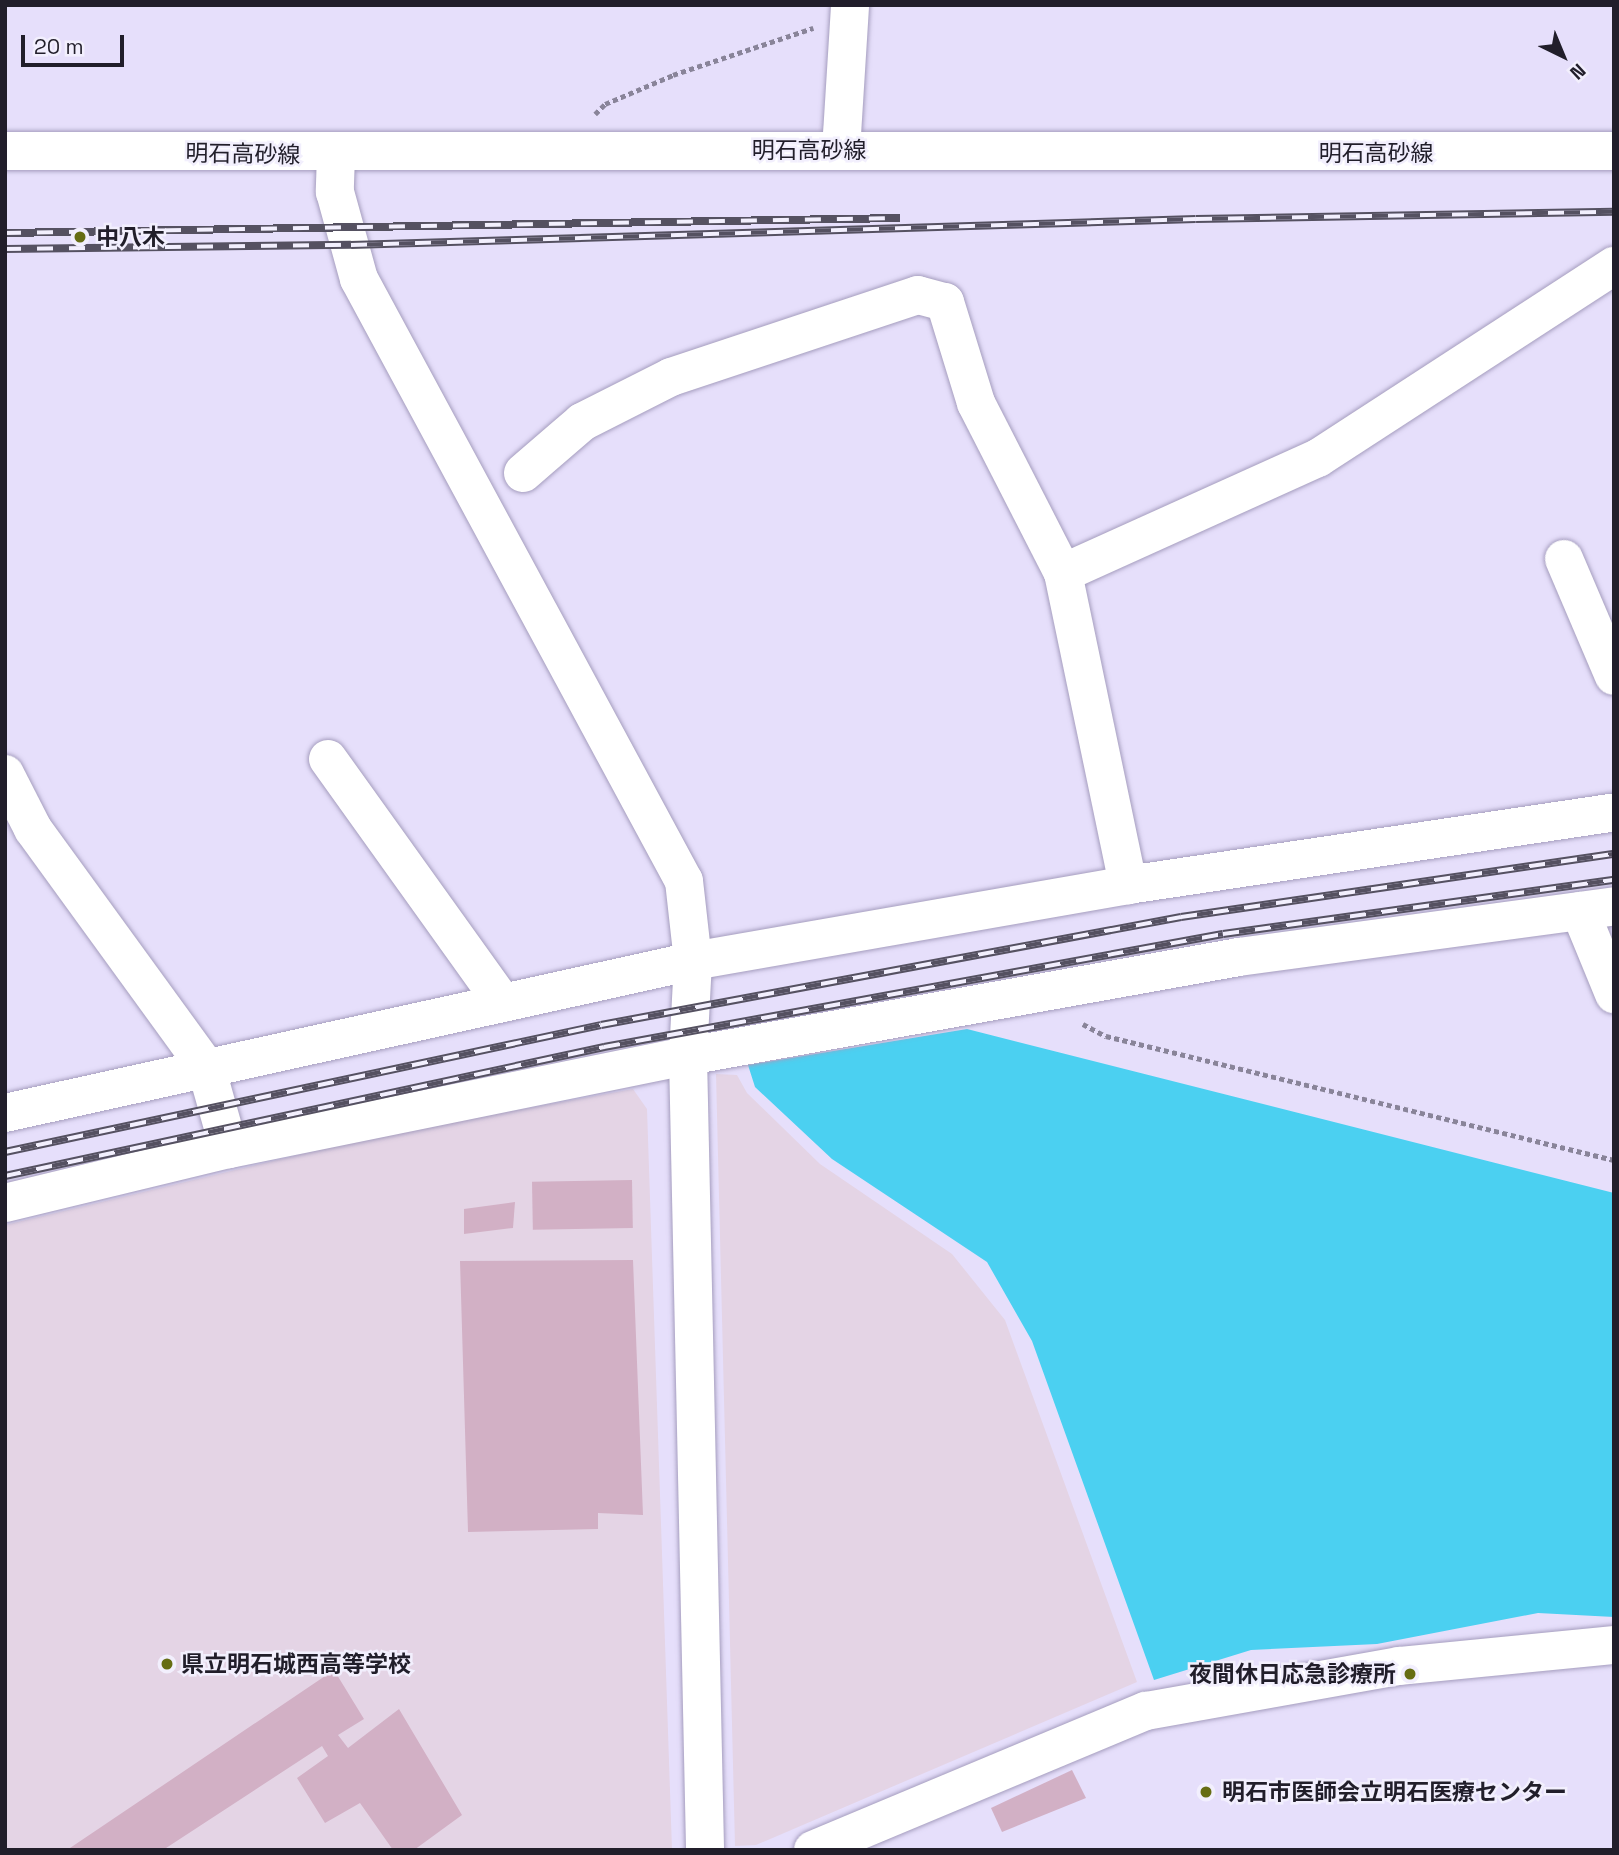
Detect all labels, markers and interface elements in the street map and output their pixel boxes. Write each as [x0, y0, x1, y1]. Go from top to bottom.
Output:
scale bar [24, 21, 128, 65]
north arrow [1528, 21, 1598, 91]
text: 20 m [34, 33, 84, 60]
text: N [1564, 58, 1591, 85]
street label: 明石高砂線 [752, 136, 866, 164]
street label: 明石高砂線 [185, 139, 301, 169]
street label: 明石高砂線 [1319, 139, 1433, 167]
place label: 中八木 [96, 223, 165, 251]
marker: 中八木 [70, 227, 90, 247]
place label: 県立明石城西高等学校 [181, 1650, 411, 1678]
marker: 県立明石城西高等学校 [159, 1656, 175, 1672]
place label: 夜間休日応急診療所 [1189, 1660, 1396, 1688]
marker: 夜間休日応急診療所 [1402, 1666, 1418, 1682]
place label: 明石市医師会立明石医療センター [1222, 1778, 1567, 1806]
marker: 明石市医師会立明石医療センター [1196, 1782, 1216, 1802]

